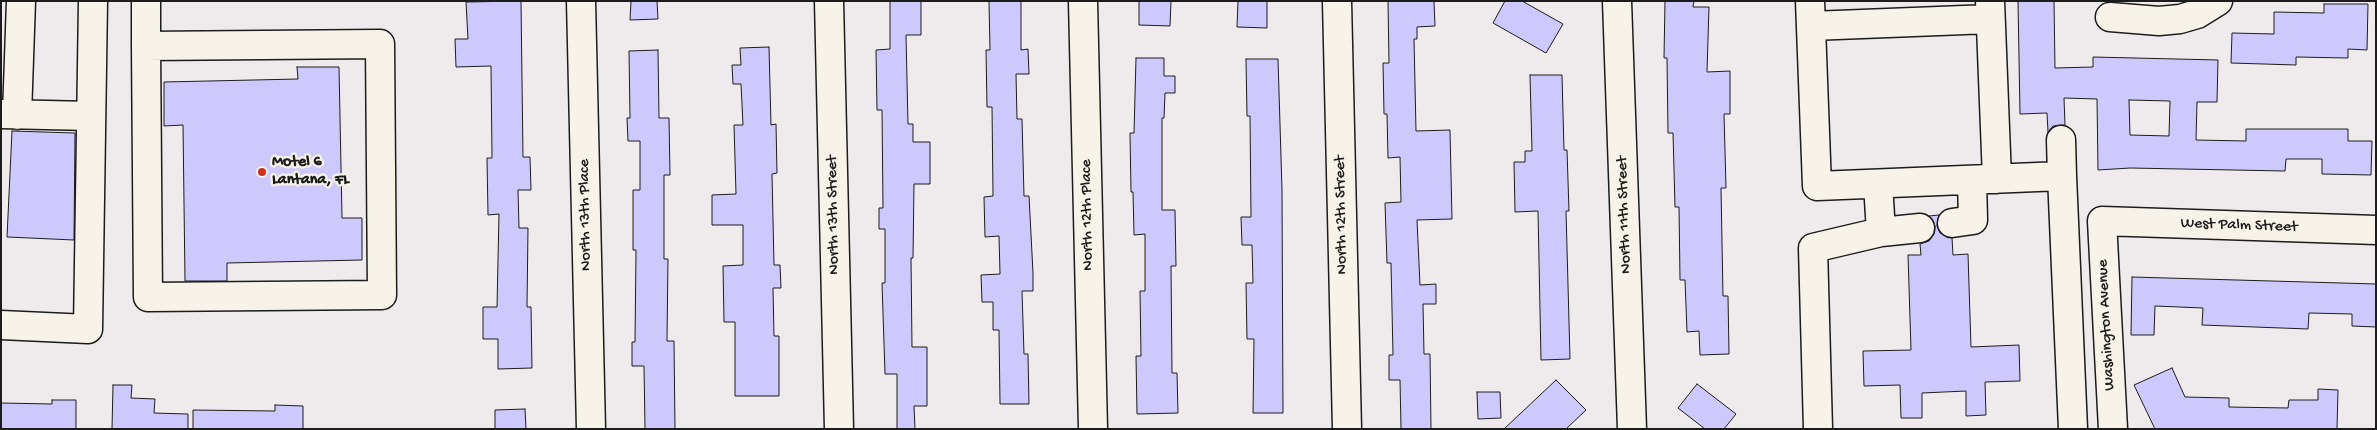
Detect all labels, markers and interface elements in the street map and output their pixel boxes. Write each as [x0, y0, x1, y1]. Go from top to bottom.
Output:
place label: Motel 6 Lantana, FL [272, 153, 349, 191]
street label: North 13th Street [823, 155, 845, 275]
street label: North 12th Street [1331, 155, 1353, 275]
street label: North 11th Street [1613, 156, 1637, 274]
street label: North 13th Place [575, 159, 597, 271]
street label: North 12th Place [1077, 159, 1099, 271]
marker: Motel 6 Lantana, FL [256, 166, 268, 178]
street label: West Palm Street [2180, 214, 2298, 238]
street label: Washington Avenue [2094, 259, 2120, 391]

